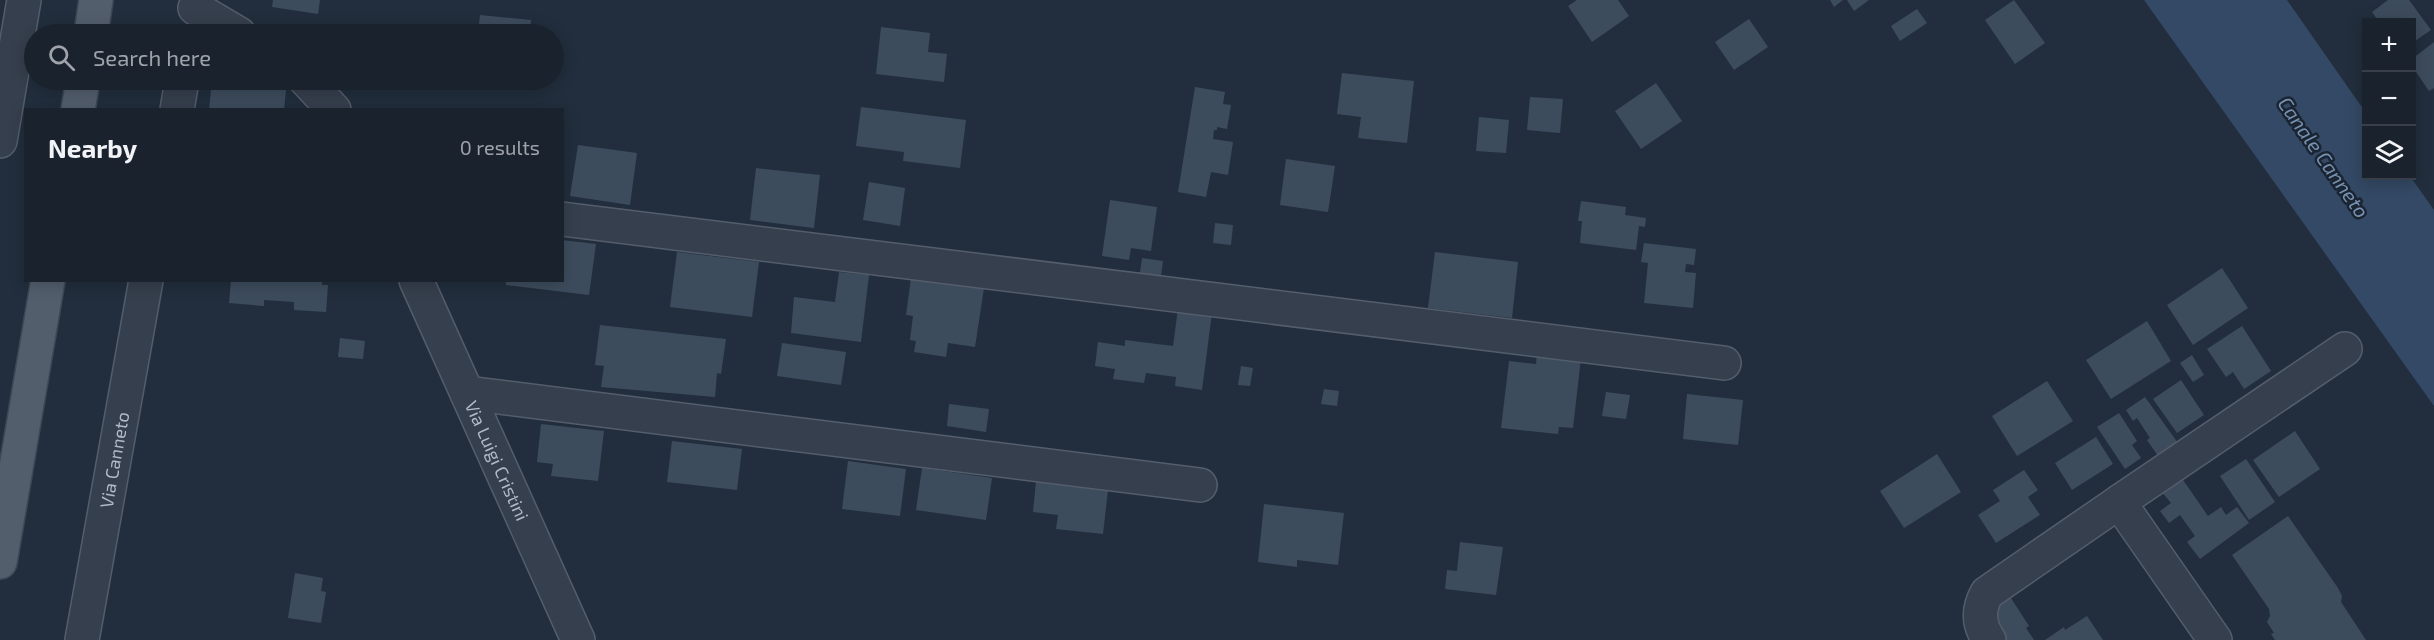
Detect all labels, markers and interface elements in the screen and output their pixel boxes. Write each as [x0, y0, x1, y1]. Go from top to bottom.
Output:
map controls [2362, 18, 2416, 180]
button: + [2362, 18, 2416, 72]
search box [24, 24, 564, 90]
icon: search [45, 41, 78, 74]
text: Search here [93, 44, 211, 70]
button: − [2362, 72, 2416, 126]
water label: Canale Canneto [2273, 92, 2375, 222]
button: layers [2362, 126, 2416, 180]
text: Nearby [48, 132, 137, 163]
text: 0 results [460, 135, 540, 159]
street label: Via Luigi Cristini [461, 397, 534, 524]
street label: Via Canneto [95, 410, 133, 510]

